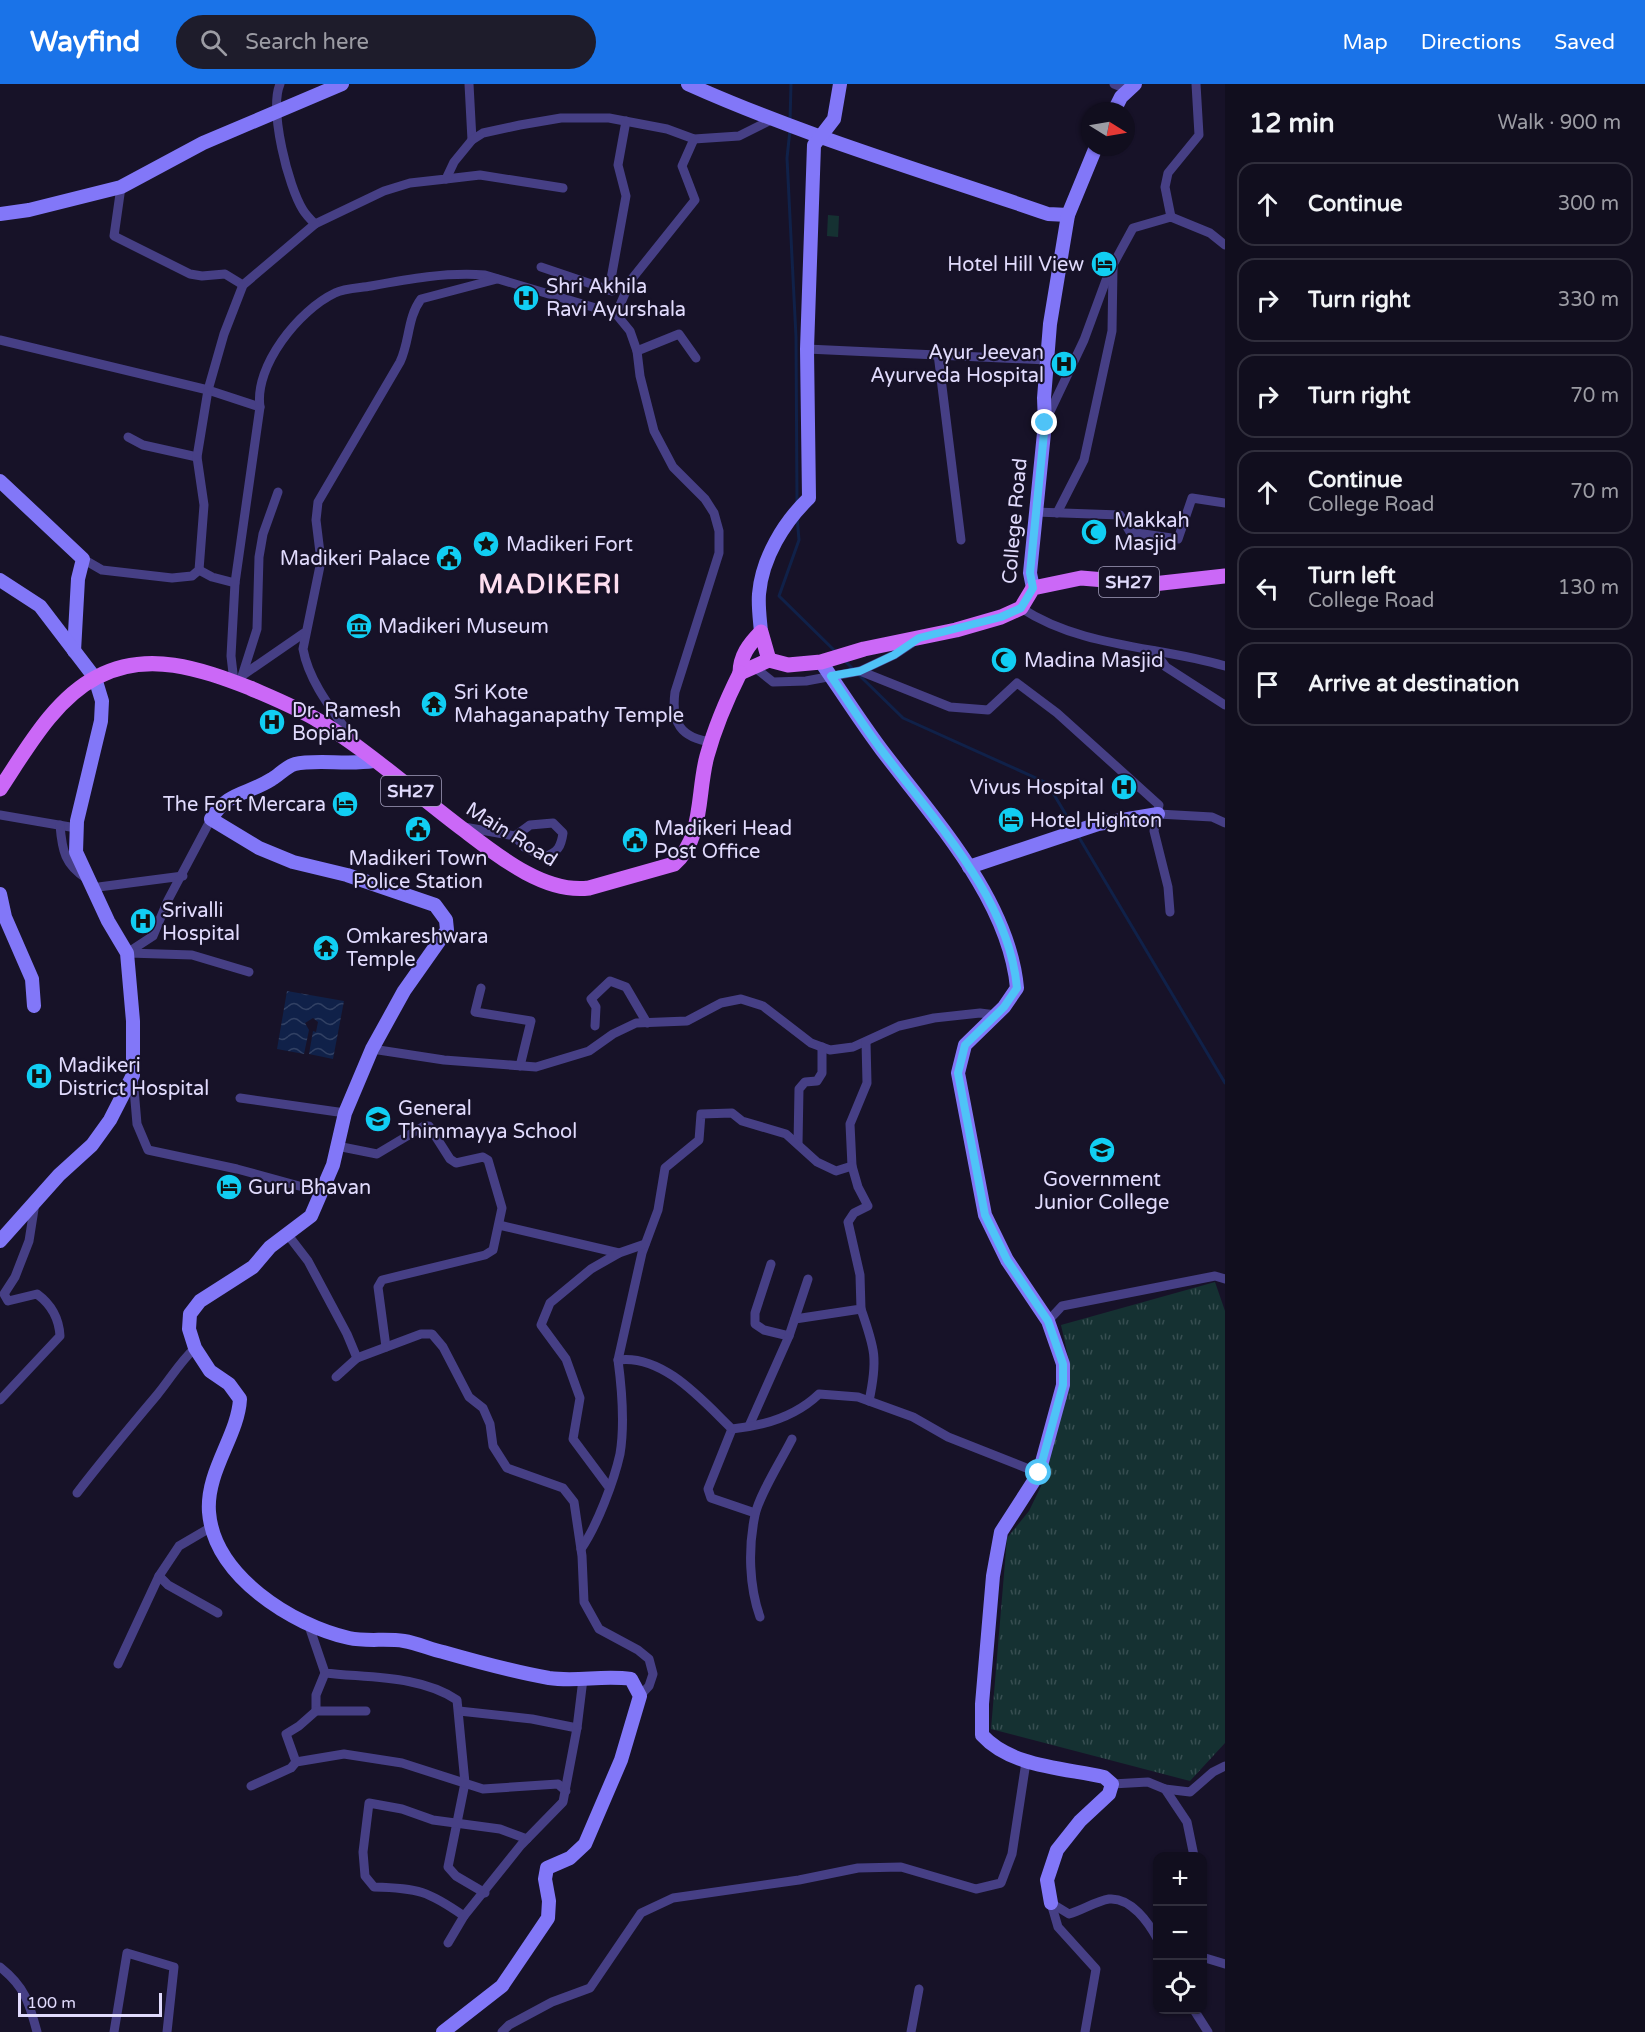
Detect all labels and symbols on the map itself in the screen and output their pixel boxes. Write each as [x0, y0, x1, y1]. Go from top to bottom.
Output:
north arrow [1081, 102, 1135, 156]
hotel icon: Hotel Hill View [1089, 249, 1119, 279]
place label: Hotel Hill View [947, 253, 1084, 277]
place label: Shri Akhila Ravi Ayurshala [546, 275, 686, 322]
hospital icon: Shri Akhila Ravi Ayurshala [511, 283, 541, 313]
place label: Ayur Jeevan Ayurveda Hospital [870, 341, 1044, 388]
hospital icon: Ayur Jeevan Ayurveda Hospital [1049, 349, 1079, 379]
route end [1031, 409, 1057, 435]
street label: College Road [998, 457, 1032, 585]
place label: Makkah Masjid [1114, 509, 1190, 556]
mosque icon: Makkah Masjid [1079, 517, 1109, 547]
place icon: Madikeri Fort [471, 529, 501, 559]
place label: Madikeri Fort [506, 533, 633, 557]
public building icon: Madikeri Palace [434, 543, 464, 573]
place label: Madikeri Palace [280, 547, 430, 571]
road number: SH27 [1099, 567, 1159, 597]
district label: MADIKERI [478, 569, 622, 600]
museum icon: Madikeri Museum [344, 611, 374, 641]
place label: Madikeri Museum [378, 615, 549, 639]
mosque icon: Madina Masjid [989, 645, 1019, 675]
place label: Madina Masjid [1024, 649, 1164, 673]
place label: Sri Kote Mahaganapathy Temple [454, 681, 684, 728]
temple icon: Sri Kote Mahaganapathy Temple [419, 689, 449, 719]
place label: Dr. Ramesh Bopiah [292, 699, 401, 746]
hospital icon: Dr. Ramesh Bopiah [257, 707, 287, 737]
hospital icon: Vivus Hospital [1109, 772, 1139, 802]
road number: SH27 [381, 776, 441, 806]
place label: Vivus Hospital [970, 776, 1104, 800]
hotel icon: The Fort Mercara [330, 789, 360, 819]
place label: The Fort Mercara [163, 793, 326, 817]
street label: Main Road [461, 797, 562, 872]
hotel icon: Hotel Highton [996, 805, 1026, 835]
place label: Hotel Highton [1030, 809, 1162, 833]
public building icon: Madikeri Town Police Station [403, 814, 433, 844]
place label: Madikeri Head Post Office [654, 817, 792, 864]
public building icon: Madikeri Head Post Office [620, 825, 650, 855]
place label: Madikeri Town Police Station [349, 847, 487, 894]
place label: Srivalli Hospital [162, 899, 240, 946]
hospital icon: Srivalli Hospital [128, 906, 158, 936]
place label: Omkareshwara Temple [346, 925, 489, 972]
temple icon: Omkareshwara Temple [311, 933, 341, 963]
place label: Madikeri District Hospital [58, 1054, 209, 1101]
hospital icon: Madikeri District Hospital [24, 1061, 54, 1091]
place label: General Thimmayya School [398, 1097, 577, 1144]
school or university icon: General Thimmayya School [363, 1104, 393, 1134]
school or university icon: Government Junior College [1087, 1135, 1117, 1165]
place label: Government Junior College [1035, 1168, 1169, 1215]
hotel icon: Guru Bhavan [214, 1172, 244, 1202]
place label: Guru Bhavan [248, 1176, 371, 1200]
route start [1025, 1459, 1051, 1485]
scale bar [18, 1990, 162, 2018]

